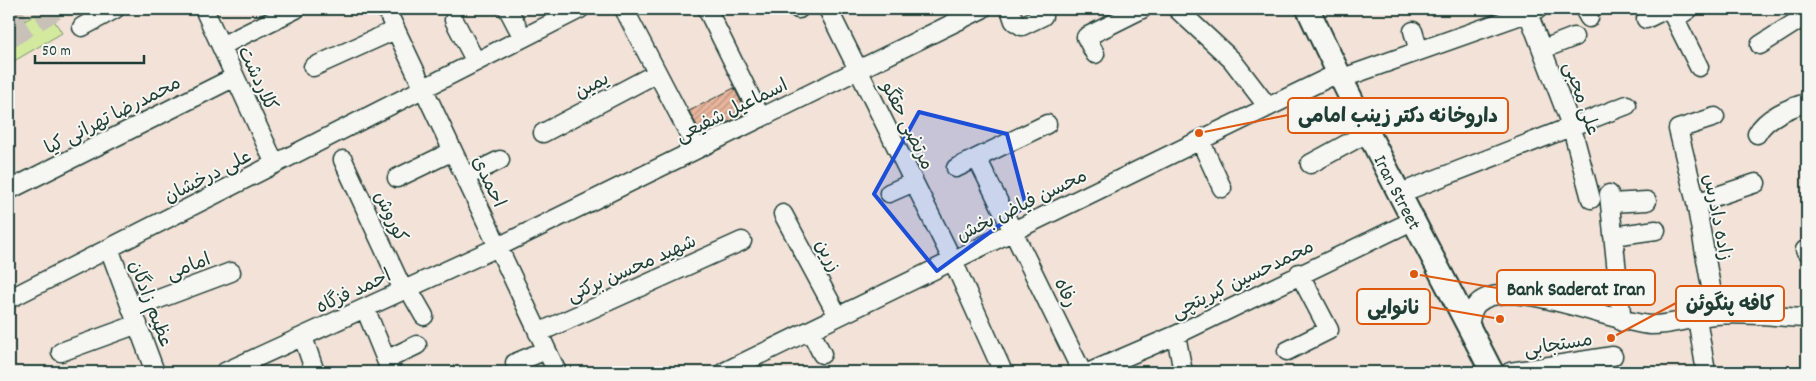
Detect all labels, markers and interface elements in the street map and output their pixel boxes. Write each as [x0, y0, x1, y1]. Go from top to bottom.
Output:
scale bar [35, 32, 144, 64]
text: 50 m [42, 41, 71, 63]
street label: کلاردشت [229, 42, 283, 116]
street label: علی محبی [1555, 59, 1605, 140]
street label: یمین [571, 67, 615, 107]
street label: محمدرضا تهرانی کیا [41, 71, 187, 163]
street label: اسماعیل شفیعی [672, 73, 793, 151]
street label: مرتضی حقگو [872, 76, 939, 175]
callout: داروخانه دکتر زینب امامی [1288, 98, 1508, 133]
text: داروخانه دکتر زینب امامی [1298, 104, 1498, 132]
street label: علی درخشان [160, 145, 257, 212]
street label: Iran Street [1365, 151, 1426, 236]
street label: احمدی [463, 152, 511, 213]
street label: محسن فیاض بخش [953, 164, 1093, 251]
street label: زاده دادرس [1694, 172, 1737, 263]
street label: کوروش [365, 187, 413, 248]
street label: شهید محسن برکتی [563, 230, 702, 311]
street label: زرین [806, 235, 846, 278]
street label: محمدحسین کبریتچی [1168, 235, 1320, 327]
street label: امامی [163, 248, 215, 289]
street label: عظیم زادگان [120, 257, 178, 352]
street label: احمد فزگاه [312, 264, 397, 322]
callout: Bank Saderat Iran [1497, 270, 1655, 305]
street label: رفاه [1045, 274, 1083, 313]
text: Bank Saderat Iran [1507, 277, 1645, 305]
callout: کافه پنگوئن [1676, 286, 1784, 321]
callout: نانوایی [1357, 289, 1430, 324]
text: کافه پنگوئن [1686, 291, 1774, 320]
text: نانوایی [1367, 296, 1421, 324]
street label: مستجابی [1522, 328, 1595, 365]

